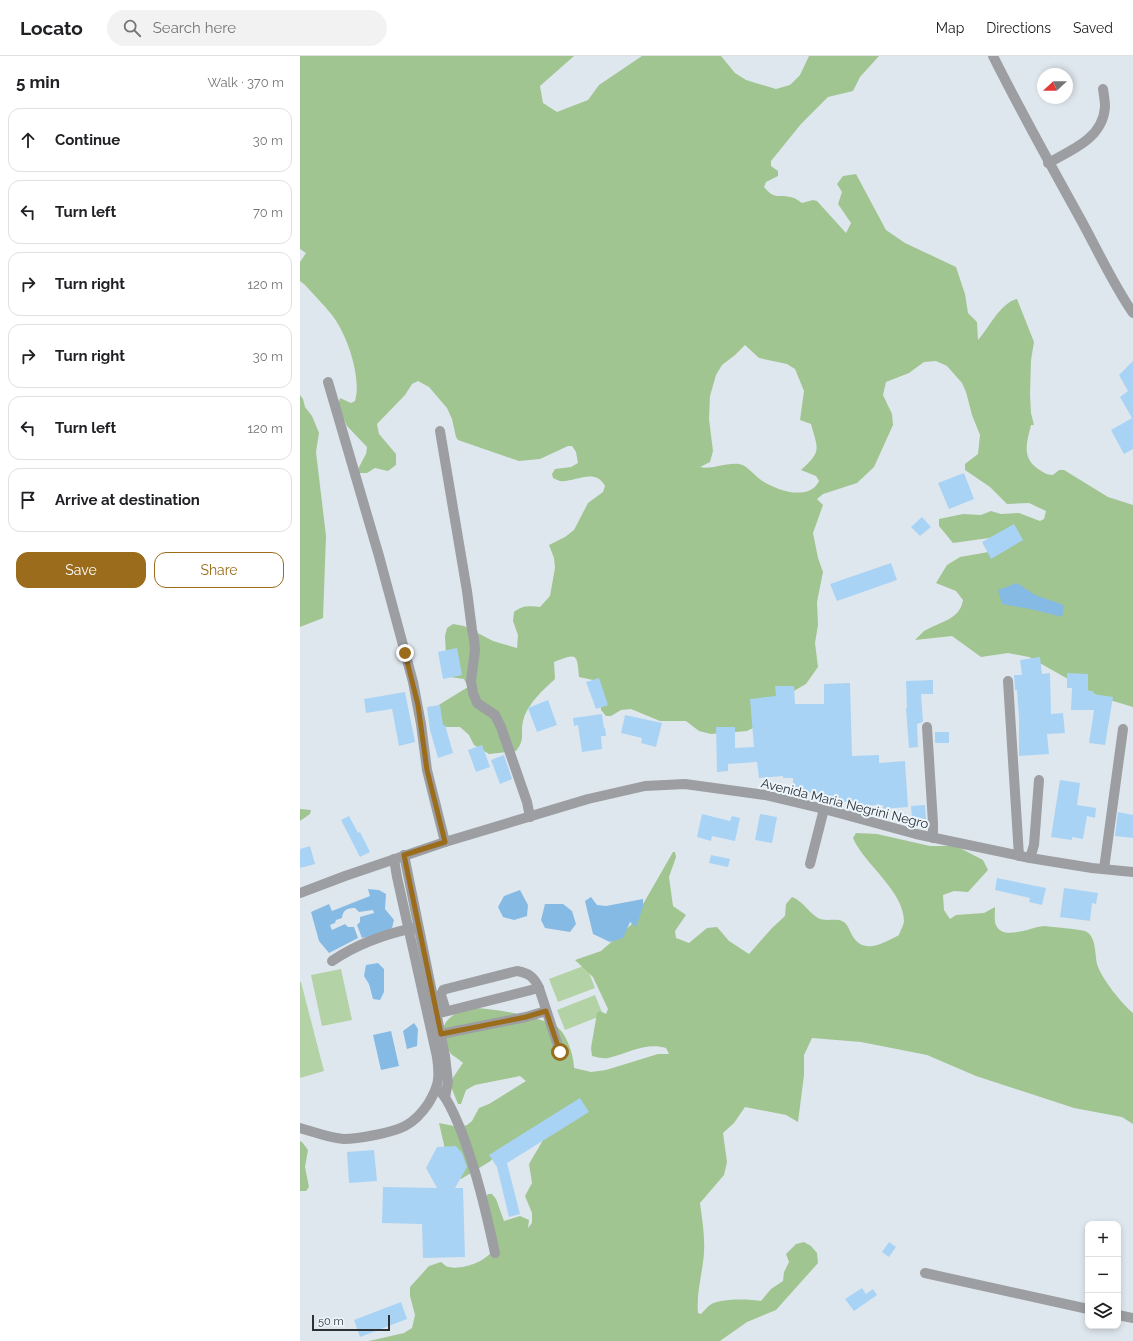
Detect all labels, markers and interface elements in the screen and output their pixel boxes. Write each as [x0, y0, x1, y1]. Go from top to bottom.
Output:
search box [107, 10, 387, 46]
text: Locato [20, 17, 83, 39]
icon: search [121, 17, 143, 39]
text: Search here [153, 19, 236, 37]
text: Map [936, 20, 964, 36]
text: Directions [986, 20, 1051, 36]
text: Saved [1073, 20, 1113, 36]
north arrow [1037, 68, 1073, 104]
text: 5 min [16, 72, 60, 92]
text: Walk · 370 m [207, 75, 284, 90]
icon: ahead [17, 129, 39, 151]
text: Continue [55, 131, 120, 149]
text: 30 m [253, 133, 283, 148]
icon: left [17, 201, 39, 223]
text: Turn left [55, 203, 116, 221]
text: 70 m [253, 205, 283, 220]
icon: right [17, 273, 39, 295]
text: Turn right [55, 275, 125, 293]
text: 120 m [247, 277, 283, 292]
icon: right [17, 345, 39, 367]
text: Turn right [55, 347, 125, 365]
text: 30 m [253, 349, 283, 364]
icon: left [17, 417, 39, 439]
text: Turn left [55, 419, 116, 437]
text: 120 m [247, 421, 283, 436]
icon: arrive [17, 489, 39, 511]
text: Arrive at destination [55, 491, 200, 509]
button: Save [16, 552, 146, 588]
button: Share [154, 552, 284, 588]
route end [396, 644, 414, 662]
street label: Avenida Maria Negrini Negro [760, 775, 930, 832]
route start [551, 1043, 569, 1061]
map controls [1085, 1221, 1121, 1329]
button: + [1085, 1221, 1121, 1257]
button: − [1085, 1257, 1121, 1293]
button: layers [1085, 1293, 1121, 1329]
scale bar [312, 1313, 390, 1332]
text: 50 m [318, 1315, 344, 1328]

